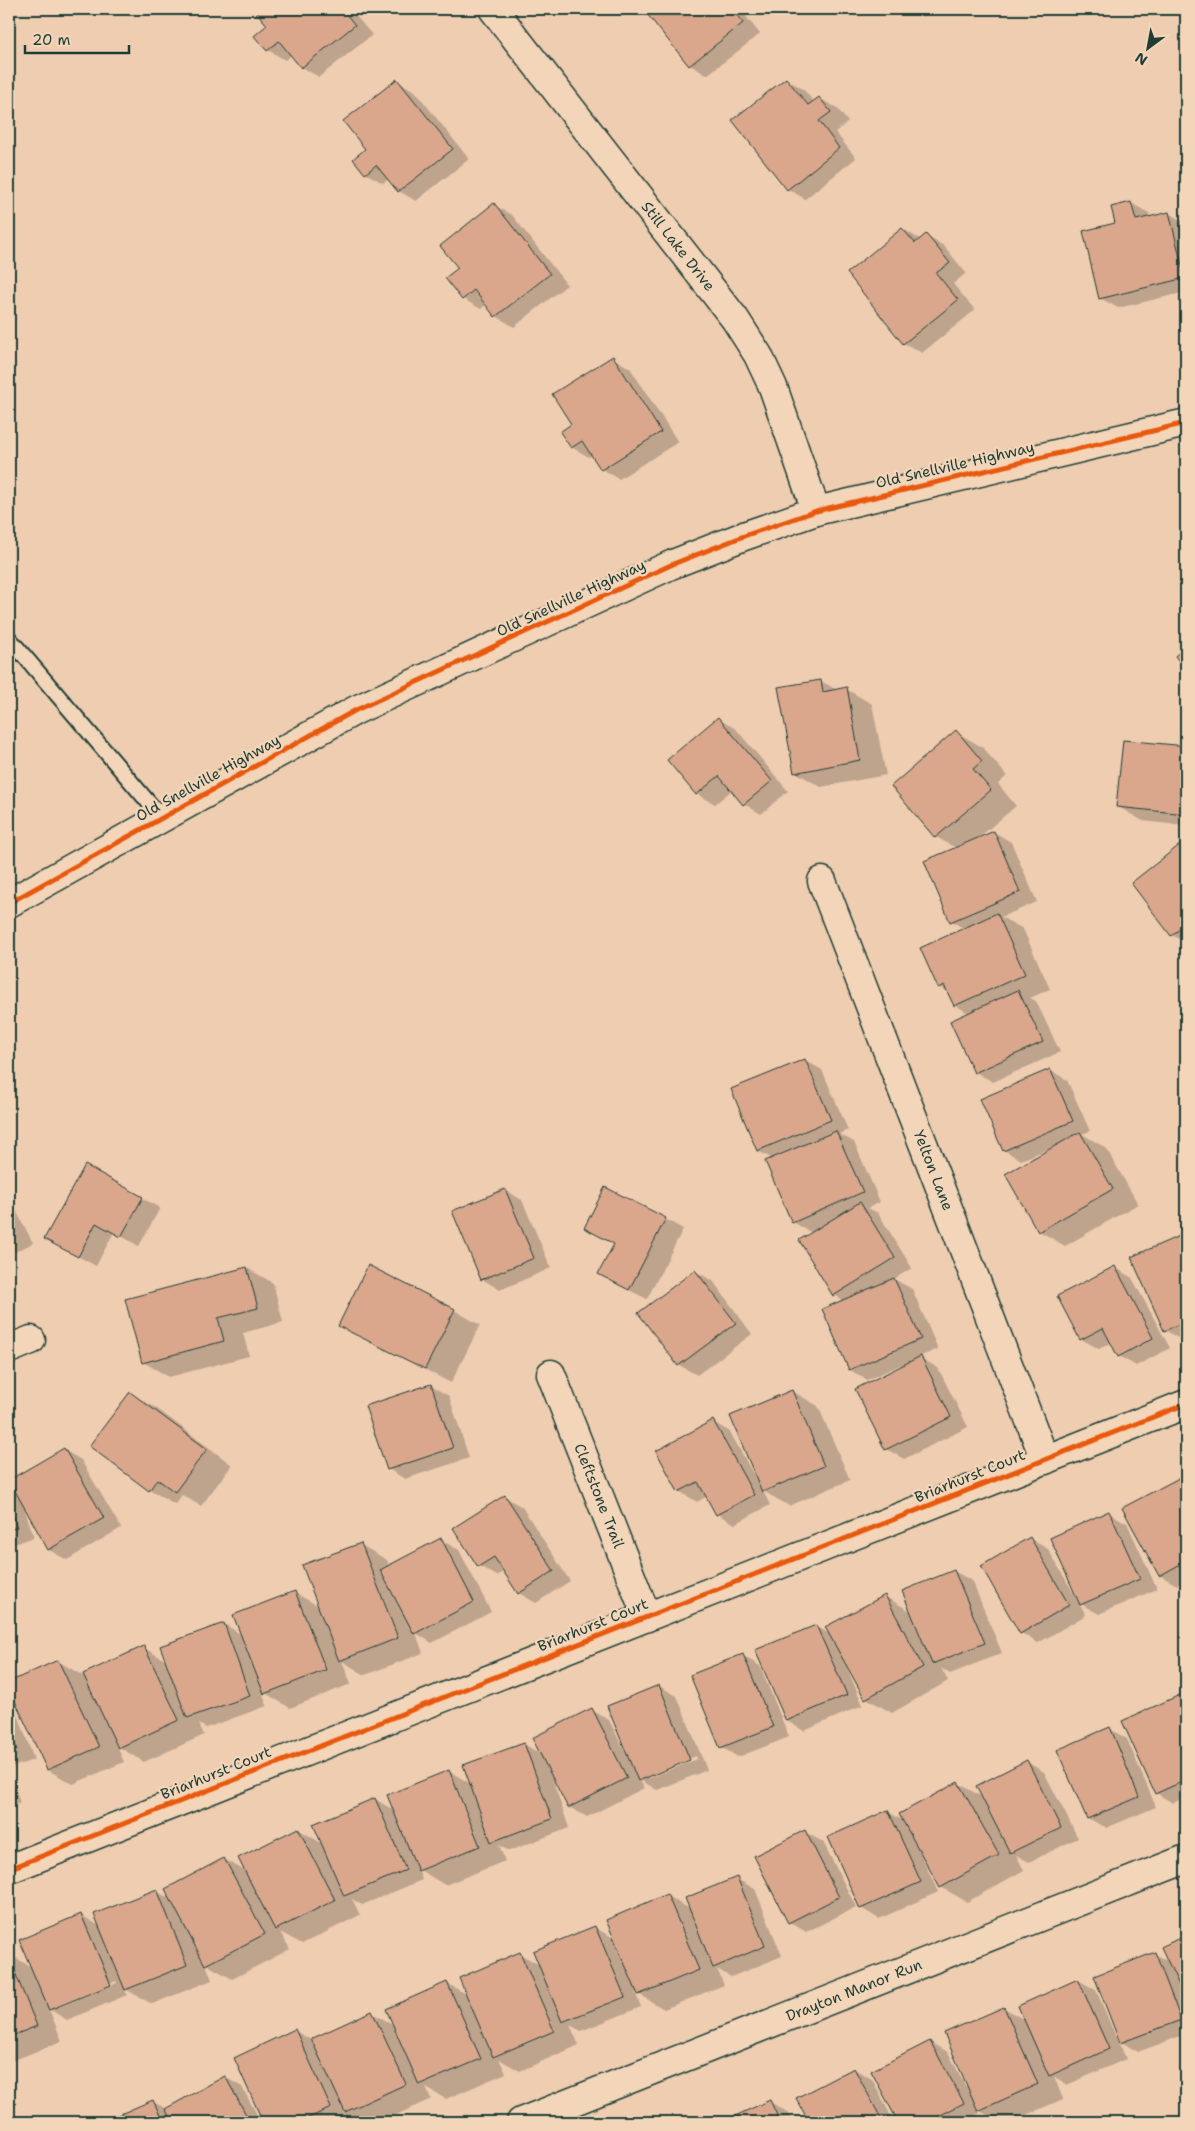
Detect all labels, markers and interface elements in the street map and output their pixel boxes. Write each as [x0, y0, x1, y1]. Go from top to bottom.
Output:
scale bar [25, 22, 129, 54]
north arrow [1122, 22, 1172, 72]
text: 20 m [32, 30, 71, 50]
text: N [1132, 48, 1151, 70]
street label: Still Lake Drive [637, 197, 720, 295]
street label: Old Snellville Highway [874, 437, 1036, 493]
street label: Old Snellville Highway [493, 555, 649, 641]
street label: Old Snellville Highway [132, 730, 284, 826]
street label: Yelton Lane [909, 1127, 958, 1213]
street label: Cleftstone Trail [569, 1441, 629, 1552]
street label: Briarhurst Court [912, 1445, 1028, 1507]
street label: Briarhurst Court [535, 1594, 651, 1656]
street label: Briarhurst Court [158, 1742, 274, 1804]
street label: Drayton Manor Run [783, 1954, 925, 2026]

